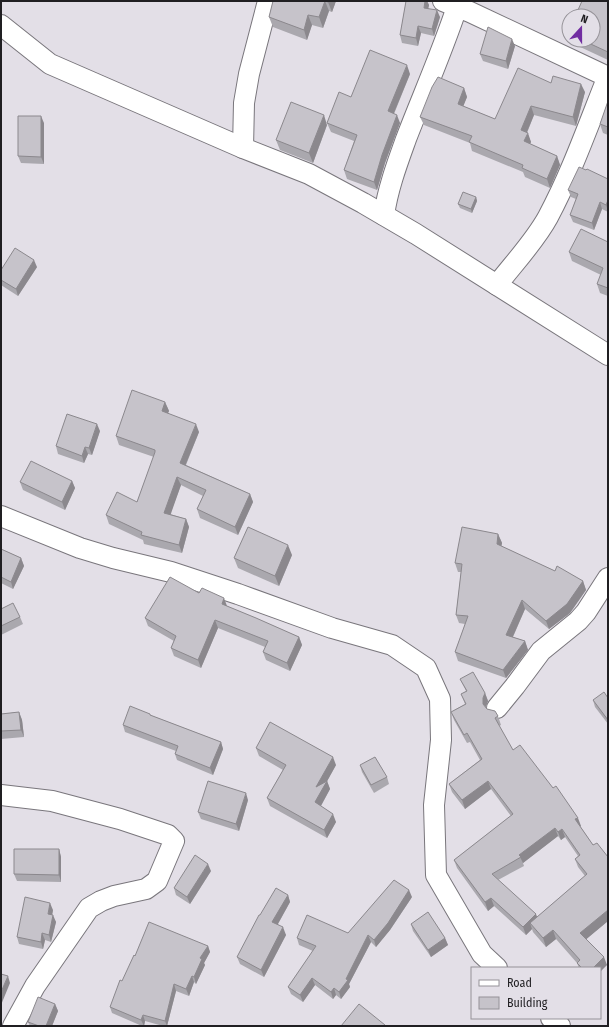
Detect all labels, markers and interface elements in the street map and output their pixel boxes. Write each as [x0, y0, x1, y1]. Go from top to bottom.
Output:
north arrow [561, 8, 601, 48]
text: N [579, 12, 590, 26]
legend [471, 967, 601, 1019]
text: Road [507, 976, 532, 990]
text: Building [507, 996, 548, 1010]

